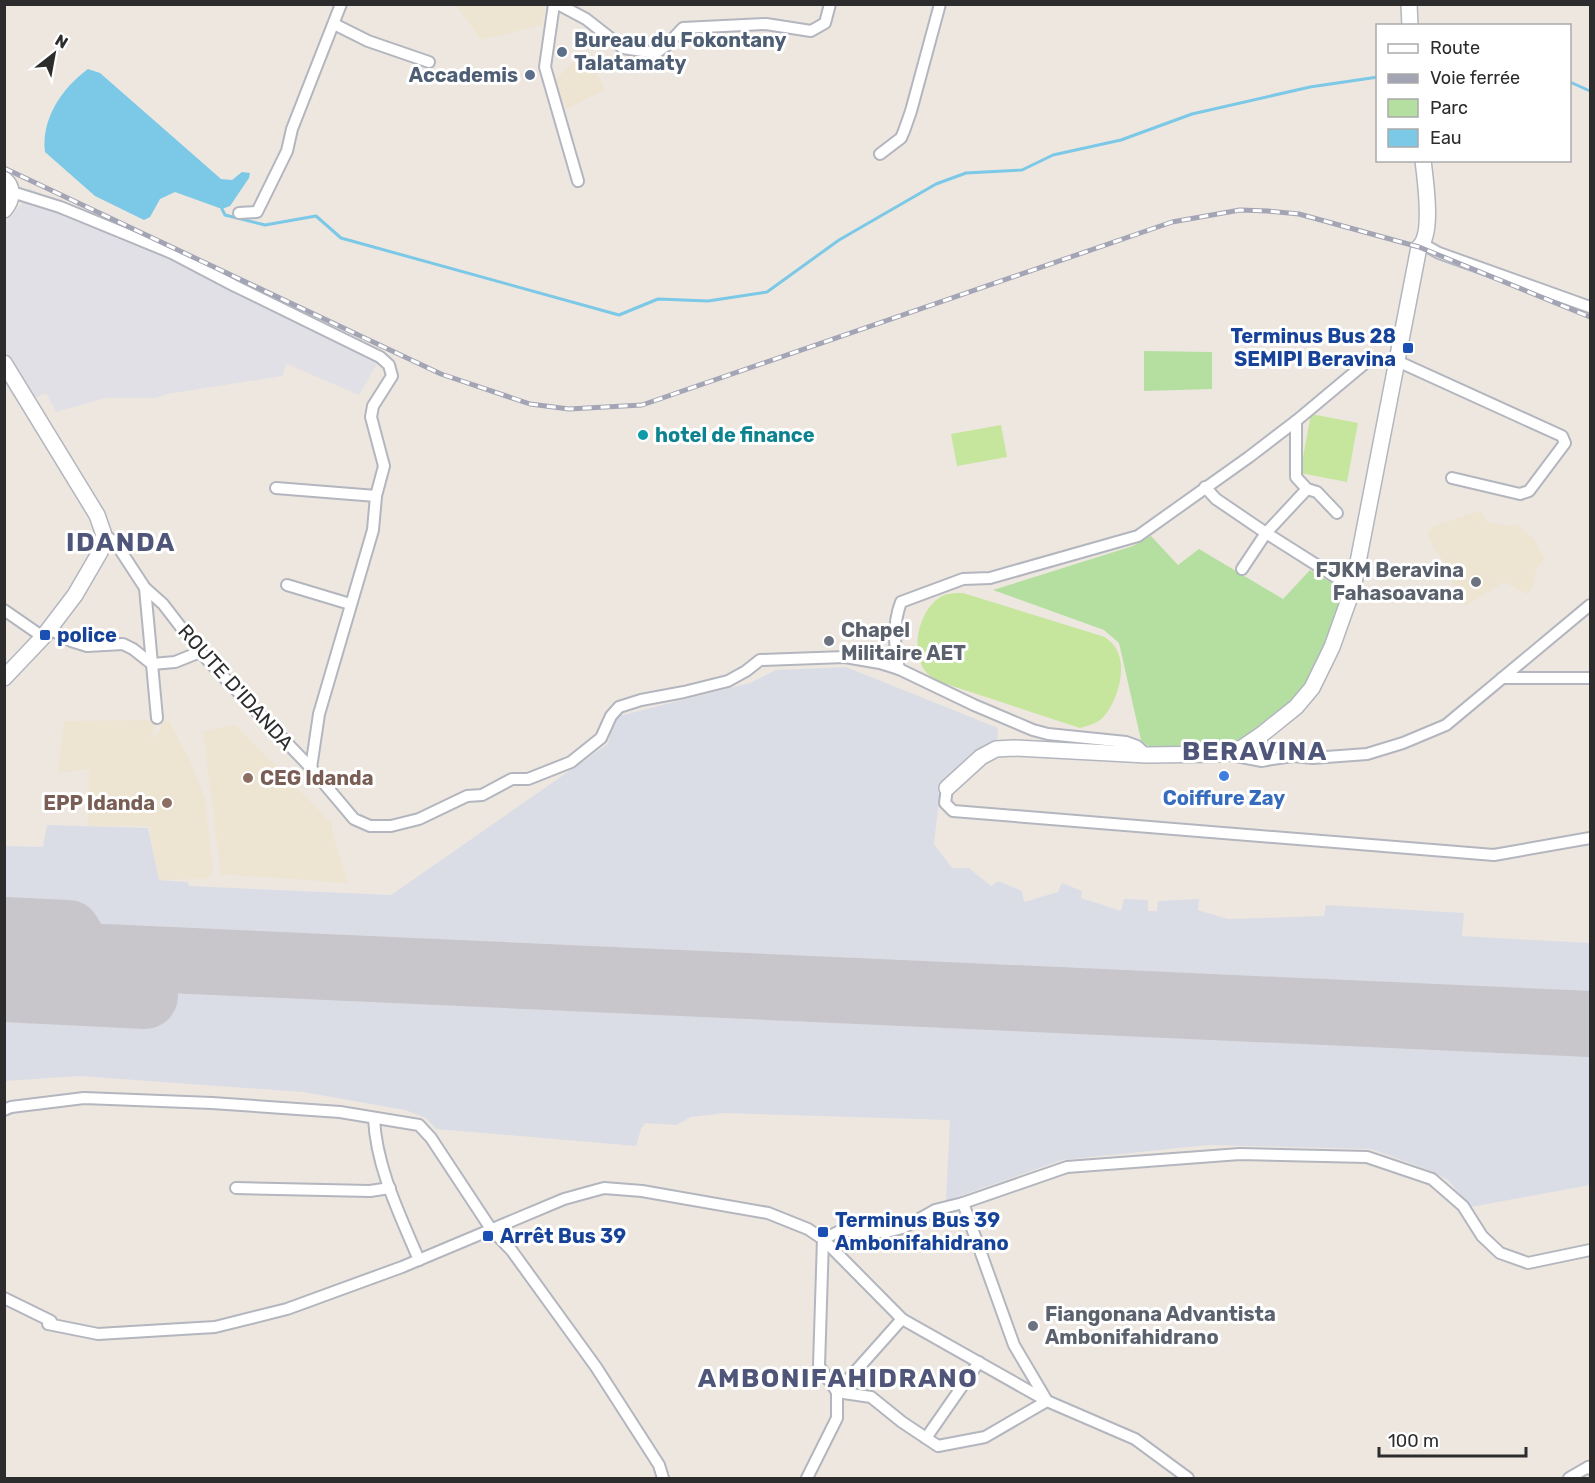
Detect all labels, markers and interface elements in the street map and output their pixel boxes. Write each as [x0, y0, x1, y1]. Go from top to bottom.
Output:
north arrow [24, 24, 84, 84]
legend [1376, 24, 1571, 162]
place label: Bureau du Fokontany Talatamaty [574, 28, 787, 75]
text: N [52, 30, 71, 53]
text: Route [1430, 37, 1480, 59]
marker: Bureau du Fokontany Talatamaty [555, 45, 569, 59]
place label: Accademis [409, 63, 518, 87]
text: Voie ferrée [1430, 67, 1520, 89]
marker: Accademis [523, 68, 537, 82]
text: Parc [1430, 97, 1468, 119]
text: Eau [1430, 127, 1462, 149]
place label: Terminus Bus 28 SEMIPI Beravina [1230, 324, 1396, 371]
marker: Terminus Bus 28 SEMIPI Beravina [1401, 341, 1415, 355]
place label: hotel de finance [655, 423, 815, 447]
marker: hotel de finance [636, 428, 650, 442]
district label: IDANDA [66, 527, 176, 558]
place label: FJKM Beravina Fahasoavana [1316, 558, 1464, 605]
marker: FJKM Beravina Fahasoavana [1469, 575, 1483, 589]
place label: Chapel Militaire AET [841, 618, 966, 665]
street label: ROUTE D'IDANDA [173, 619, 299, 755]
place label: police [57, 623, 117, 647]
marker: police [38, 628, 52, 642]
marker: Chapel Militaire AET [822, 634, 836, 648]
district label: BERAVINA [1182, 736, 1328, 767]
place label: CEG Idanda [260, 766, 374, 790]
marker: Coiffure Zay [1217, 769, 1231, 783]
marker: CEG Idanda [241, 771, 255, 785]
place label: Coiffure Zay [1163, 786, 1285, 810]
place label: EPP Idanda [43, 791, 155, 815]
marker: EPP Idanda [160, 796, 174, 810]
place label: Terminus Bus 39 Ambonifahidrano [835, 1208, 1009, 1255]
place label: Arrêt Bus 39 [500, 1224, 626, 1248]
marker: Terminus Bus 39 Ambonifahidrano [816, 1225, 830, 1239]
marker: Arrêt Bus 39 [481, 1229, 495, 1243]
place label: Fiangonana Advantista Ambonifahidrano [1045, 1302, 1276, 1349]
marker: Fiangonana Advantista Ambonifahidrano [1026, 1319, 1040, 1333]
district label: AMBONIFAHIDRANO [698, 1363, 978, 1394]
scale bar [1379, 1420, 1526, 1458]
text: 100 m [1388, 1430, 1439, 1452]

